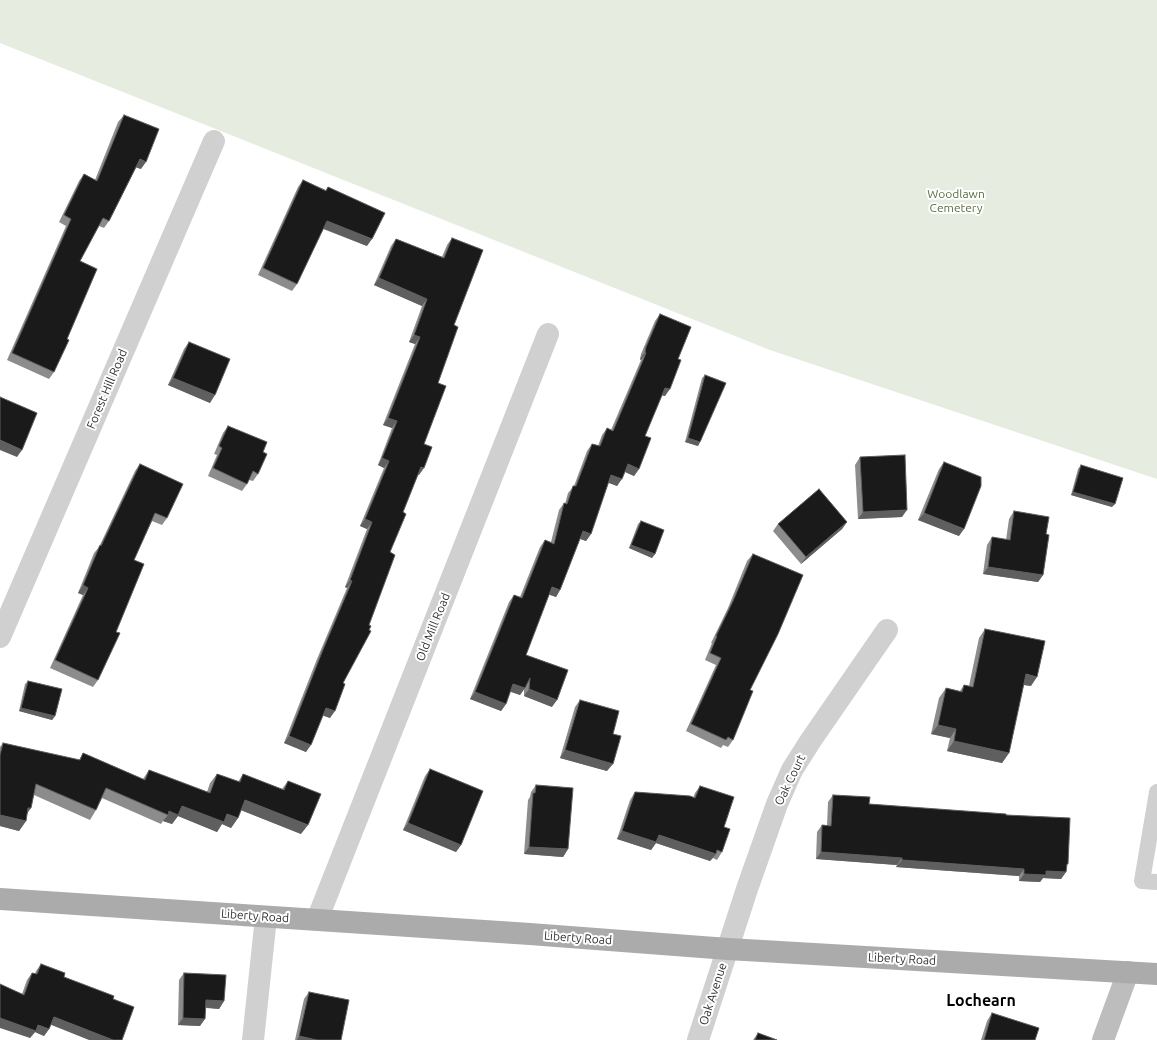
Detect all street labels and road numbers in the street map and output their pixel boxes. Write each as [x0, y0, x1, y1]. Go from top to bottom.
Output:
street label: Forest Hill Road [84, 347, 130, 431]
street label: Old Mill Road [413, 591, 453, 663]
street label: Oak Court [772, 752, 808, 808]
street label: Liberty Road [221, 906, 289, 926]
street label: Liberty Road [544, 928, 612, 948]
street label: Liberty Road [868, 950, 936, 968]
street label: Oak Avenue [696, 961, 730, 1027]

